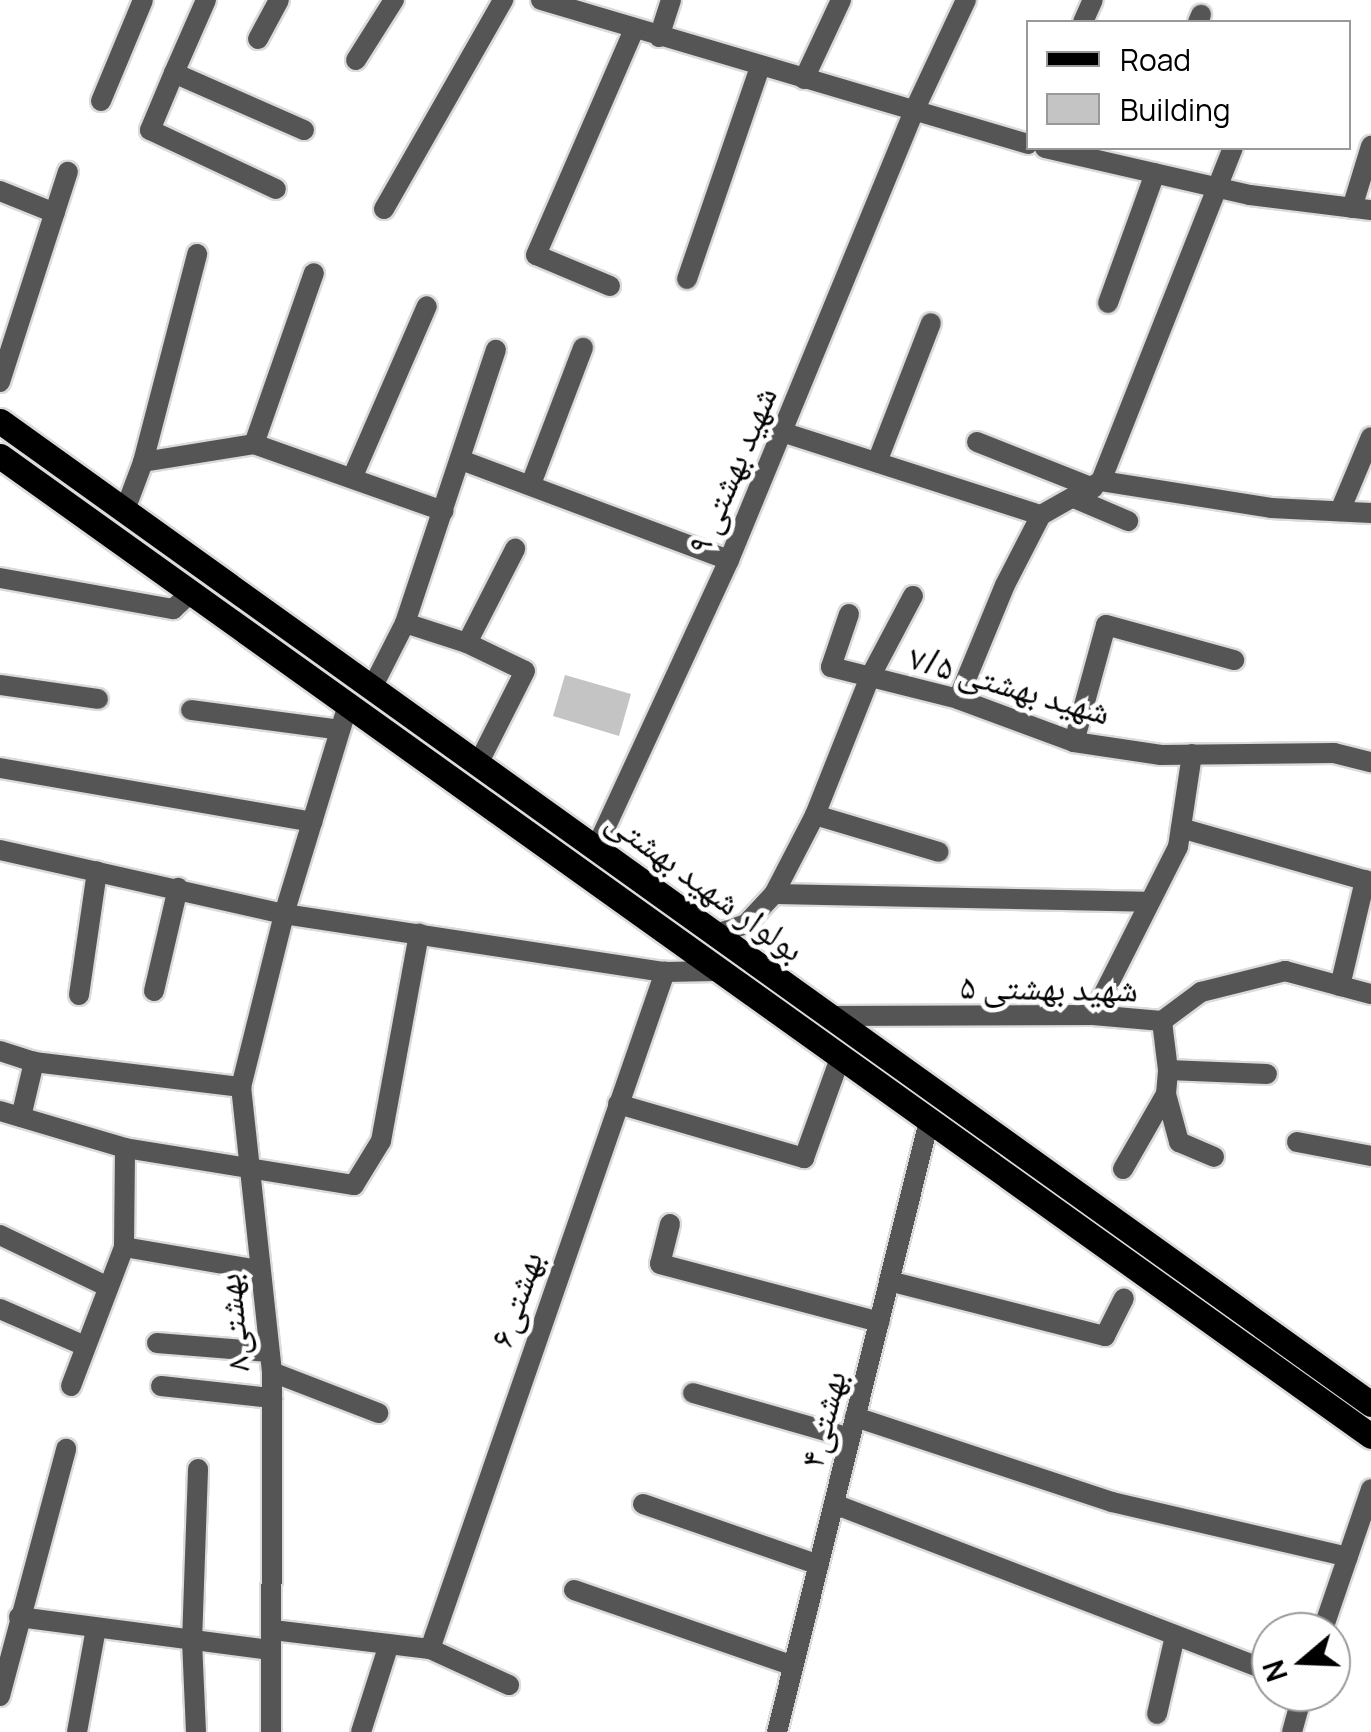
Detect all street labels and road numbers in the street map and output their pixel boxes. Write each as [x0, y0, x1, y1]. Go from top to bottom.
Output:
street label: شهید بهشتی ۹ [677, 380, 785, 560]
street label: شهید بهشتی ۷/۵ [905, 635, 1115, 733]
street label: بولوار شهید بهشتی [599, 798, 813, 970]
street label: شهید بهشتی ۵ [960, 964, 1138, 1010]
street label: بهشتی۶ [479, 1246, 551, 1352]
street label: بهشتی۸ [206, 1272, 258, 1374]
street label: بهشتی۴ [790, 1366, 854, 1472]

